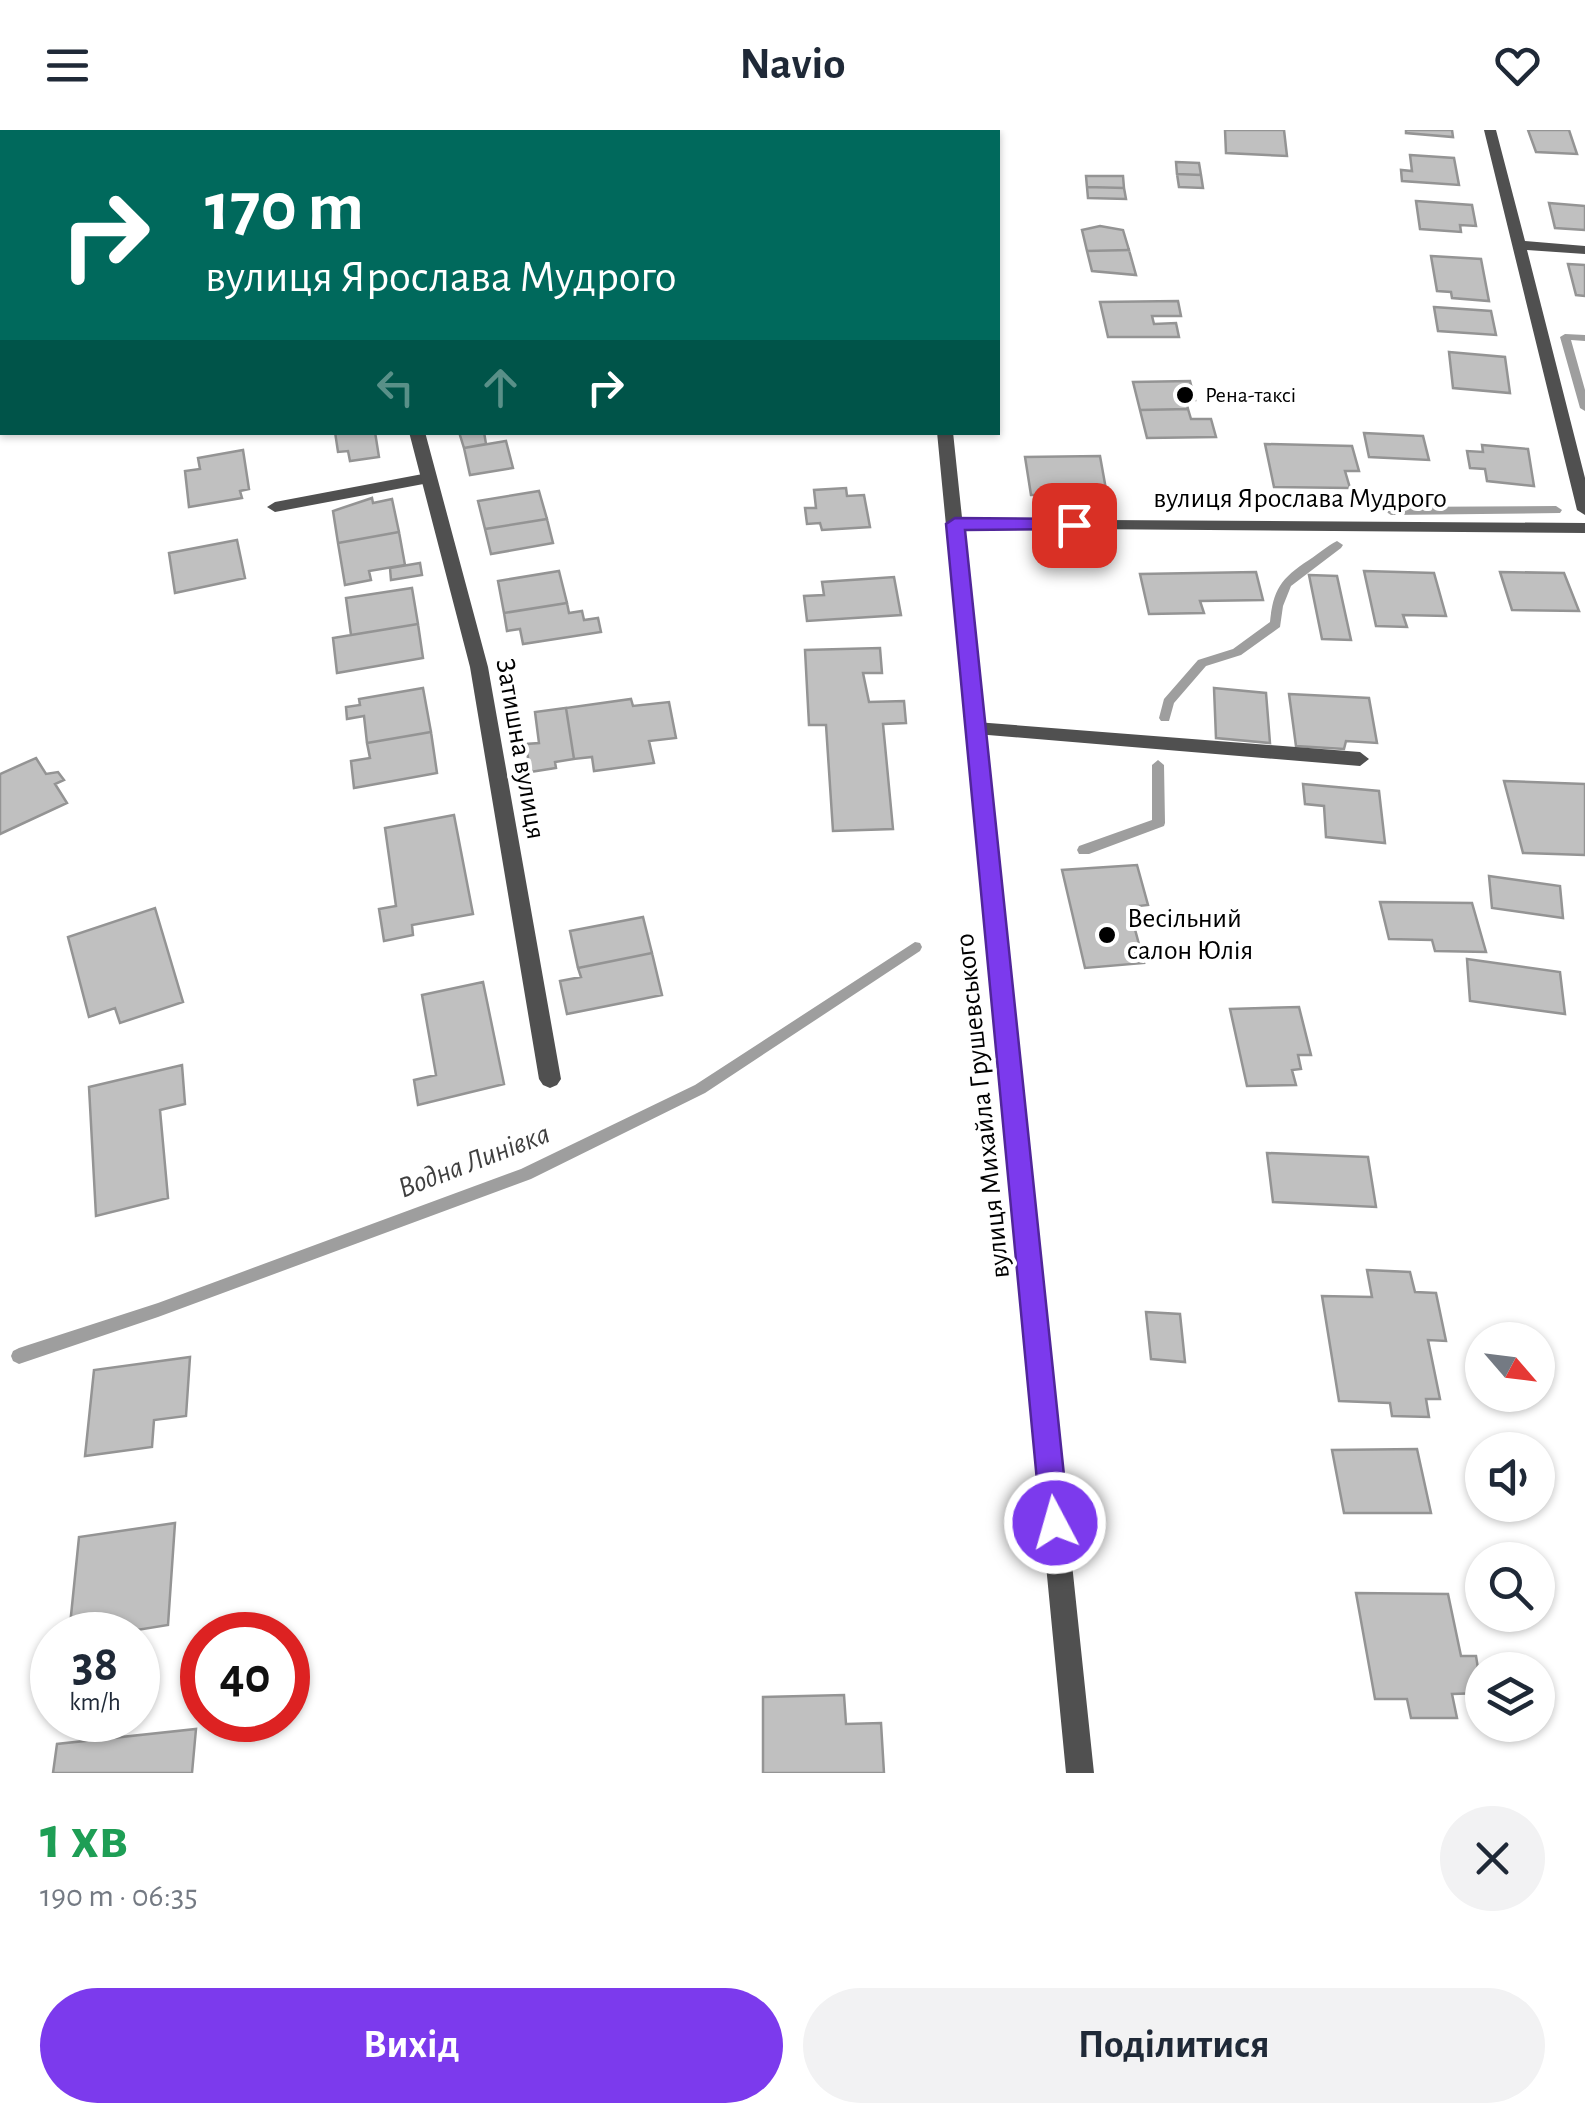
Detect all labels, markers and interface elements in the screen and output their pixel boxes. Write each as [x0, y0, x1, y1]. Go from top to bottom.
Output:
icon: menu [40, 38, 95, 93]
icon: heart [1490, 38, 1545, 93]
text: Navio [740, 42, 845, 87]
icon: right [40, 170, 170, 300]
text: 170 m [205, 173, 364, 243]
text: вулиця Ярослава Мудрого [205, 255, 677, 300]
icon: left [368, 360, 423, 415]
icon: ahead [473, 360, 528, 415]
icon: right [578, 360, 633, 415]
marker: Рена-таксі [1174, 384, 1196, 406]
place label: Рена-таксі [1205, 384, 1296, 406]
pin [1032, 483, 1117, 568]
street label: вулиця Ярослава Мудрого [1153, 485, 1447, 513]
icon: arrive [1047, 498, 1102, 553]
street label: Затишна вулиця [490, 656, 550, 842]
place label: Весільний салон Юлія [1127, 905, 1253, 965]
marker: Весільний салон Юлія [1096, 924, 1118, 946]
street label: вулиця Михайла Грушевського [951, 932, 1015, 1280]
water label: Водна Линівка [394, 1118, 554, 1204]
north arrow [1465, 1322, 1555, 1412]
map controls [1465, 1322, 1555, 1742]
button: sound [1465, 1432, 1555, 1522]
position arrow [1003, 1471, 1107, 1575]
button: search [1465, 1542, 1555, 1632]
speed limit sign: 40 [180, 1612, 310, 1742]
text: 38 [72, 1640, 118, 1690]
button: layers [1465, 1652, 1555, 1742]
text: km/h [69, 1690, 121, 1715]
button: close [1440, 1806, 1545, 1911]
text: 1 хв [40, 1809, 128, 1869]
text: 190 m · 06:35 [40, 1880, 198, 1912]
button: Вихід [40, 1988, 783, 2103]
button: Поділитися [803, 1988, 1545, 2103]

